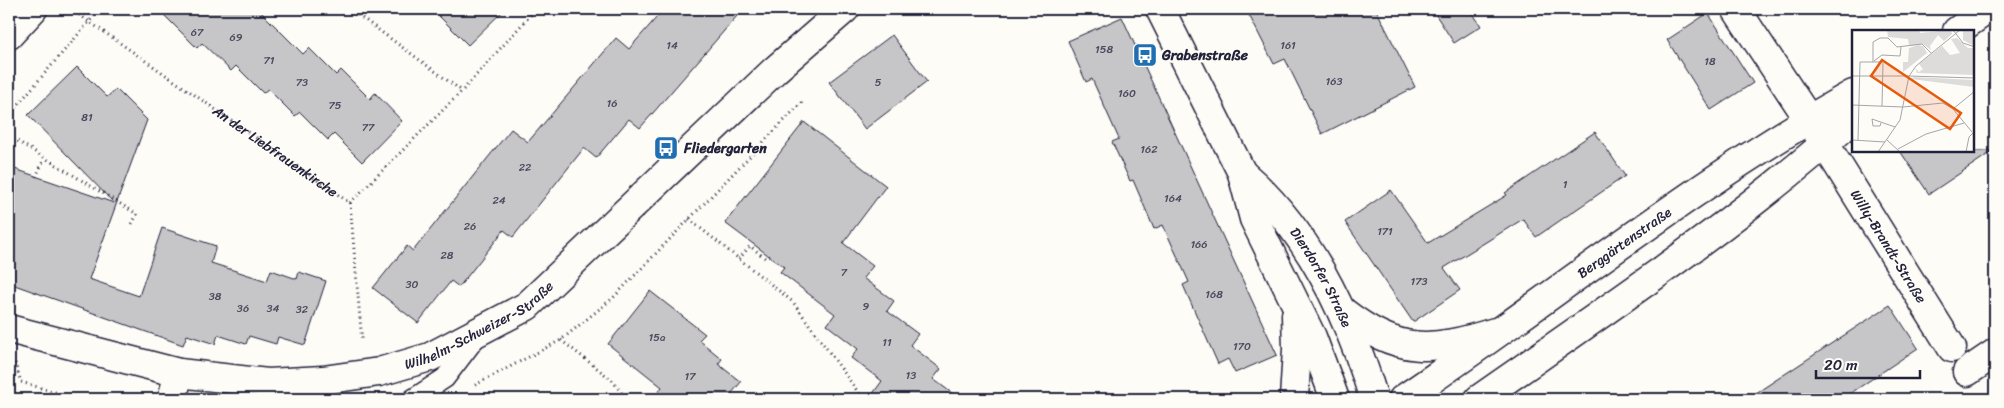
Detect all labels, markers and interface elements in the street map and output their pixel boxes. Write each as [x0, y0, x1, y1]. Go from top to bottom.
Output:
house number: 67 [191, 23, 204, 42]
house number: 69 [229, 28, 243, 47]
inset map [1852, 30, 1974, 152]
house number: 14 [666, 36, 678, 55]
house number: 161 [1280, 36, 1296, 55]
house number: 158 [1095, 40, 1113, 59]
bus stop icon: Grabenstraße [1132, 42, 1158, 68]
place label: Grabenstraße [1161, 43, 1249, 68]
house number: 71 [264, 51, 275, 70]
house number: 18 [1704, 52, 1716, 71]
house number: 163 [1325, 72, 1343, 91]
house number: 73 [296, 73, 308, 92]
house number: 5 [875, 73, 882, 92]
house number: 160 [1118, 84, 1136, 103]
house number: 16 [607, 94, 617, 113]
house number: 75 [328, 96, 342, 115]
street label: An der Liebfrauenkirche [206, 98, 343, 204]
house number: 81 [81, 108, 93, 127]
house number: 77 [362, 118, 375, 137]
bus stop icon: Fliedergarten [653, 135, 679, 161]
place label: Fliedergarten [683, 136, 767, 161]
house number: 162 [1140, 140, 1158, 159]
house number: 22 [519, 158, 532, 177]
house number: 1 [1563, 175, 1568, 194]
street label: Willy-Brandt-Straße [1843, 185, 1933, 308]
house number: 164 [1164, 189, 1182, 208]
house number: 24 [492, 191, 506, 210]
street label: Berggärtenstraße [1572, 200, 1677, 285]
house number: 26 [464, 217, 476, 236]
street label: Dierdorfer Straße [1283, 222, 1359, 332]
house number: 171 [1377, 222, 1393, 241]
house number: 166 [1190, 235, 1208, 254]
house number: 28 [441, 246, 454, 265]
house number: 7 [841, 263, 848, 282]
house number: 173 [1410, 272, 1428, 291]
street label: Wilhelm-Schweizer-Straße [401, 275, 560, 377]
house number: 30 [406, 275, 419, 294]
house number: 168 [1205, 285, 1223, 304]
house number: 38 [209, 287, 222, 306]
house number: 9 [863, 297, 870, 316]
house number: 36 [237, 299, 249, 318]
house number: 34 [267, 299, 280, 318]
house number: 32 [296, 300, 309, 319]
house number: 15a [649, 328, 666, 347]
house number: 11 [882, 333, 892, 352]
house number: 170 [1233, 337, 1251, 356]
scale bar [1816, 348, 1920, 380]
text: 20 m [1824, 352, 1858, 378]
house number: 13 [906, 366, 916, 385]
house number: 17 [685, 367, 696, 386]

